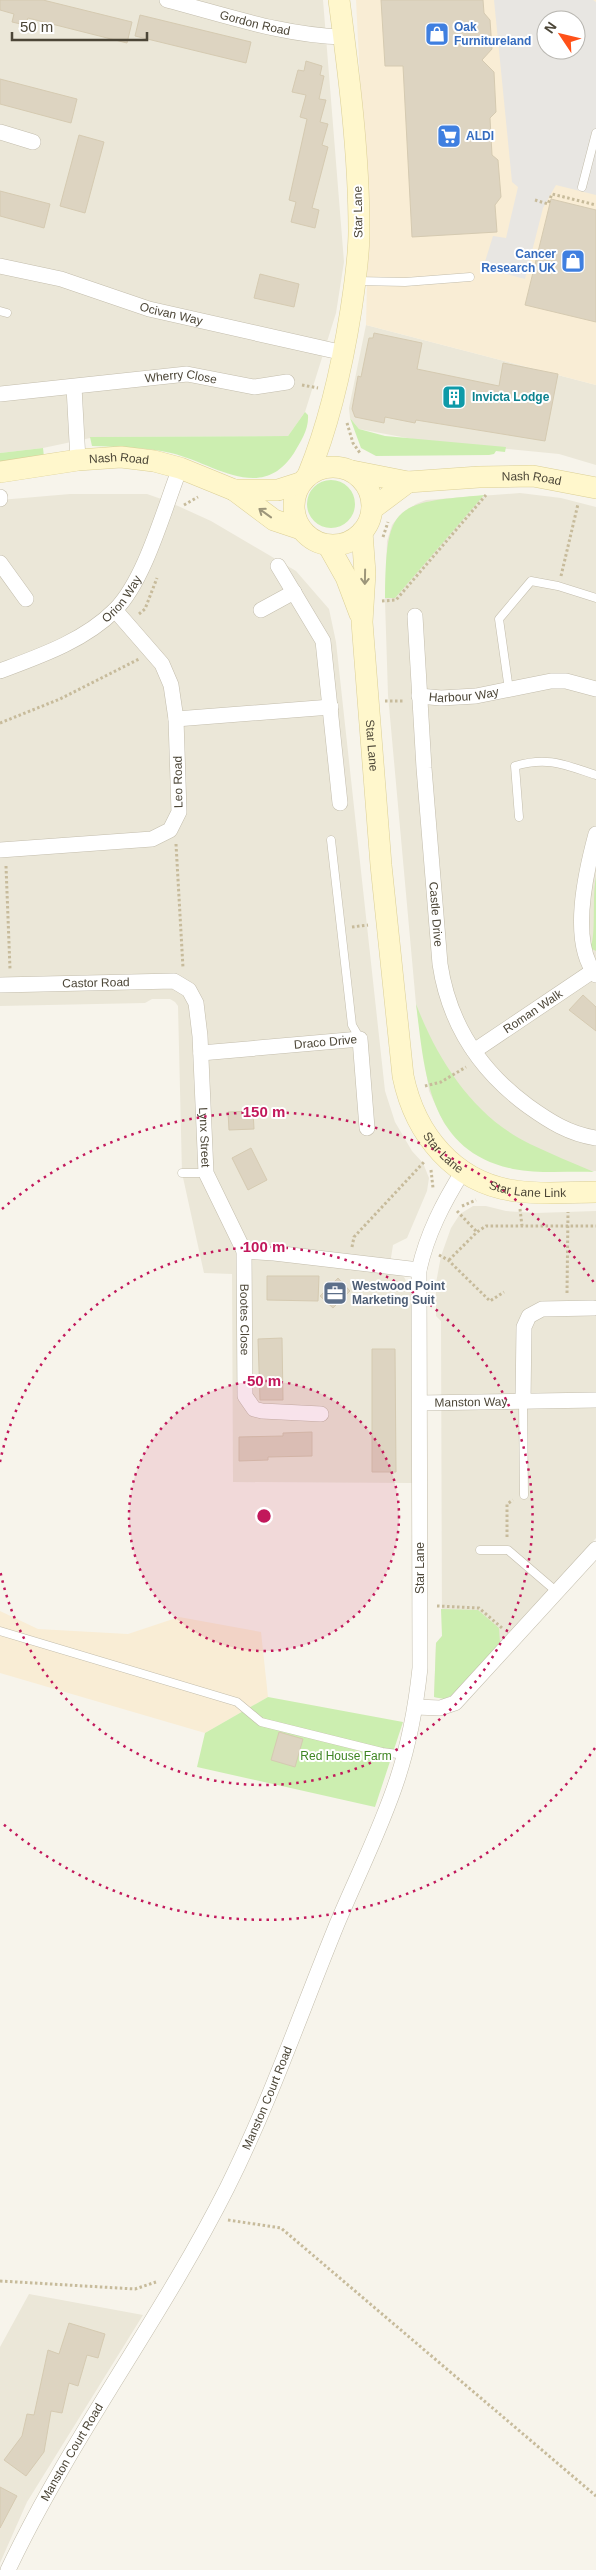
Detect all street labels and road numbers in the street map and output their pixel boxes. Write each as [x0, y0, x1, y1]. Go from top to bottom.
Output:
street label: Gordon Road [218, 8, 291, 38]
street label: Star Lane [351, 186, 365, 238]
street label: Ocivan Way [138, 299, 204, 328]
street label: Wherry Close [144, 367, 218, 387]
street label: Nash Road [89, 450, 150, 467]
street label: Nash Road [502, 469, 563, 488]
street label: Orion Way [99, 573, 144, 626]
street label: Harbour Way [428, 685, 500, 705]
street label: Star Lane [363, 719, 381, 772]
street label: Leo Road [171, 756, 185, 808]
street label: Castle Drive [426, 881, 446, 948]
street label: Castor Road [62, 975, 130, 991]
street label: Roman Walk [501, 986, 566, 1036]
street label: Draco Drive [293, 1032, 358, 1052]
street label: Lynx Street [196, 1107, 213, 1168]
street label: Star Lane [420, 1129, 466, 1176]
street label: Star Lane Link [487, 1178, 567, 1200]
street label: Bootes Close [237, 1284, 252, 1356]
street label: Manston Way [434, 1395, 508, 1410]
street label: Star Lane [413, 1542, 427, 1594]
street label: Manston Court Road [239, 2044, 295, 2152]
street label: Manston Court Road [38, 2401, 106, 2504]

